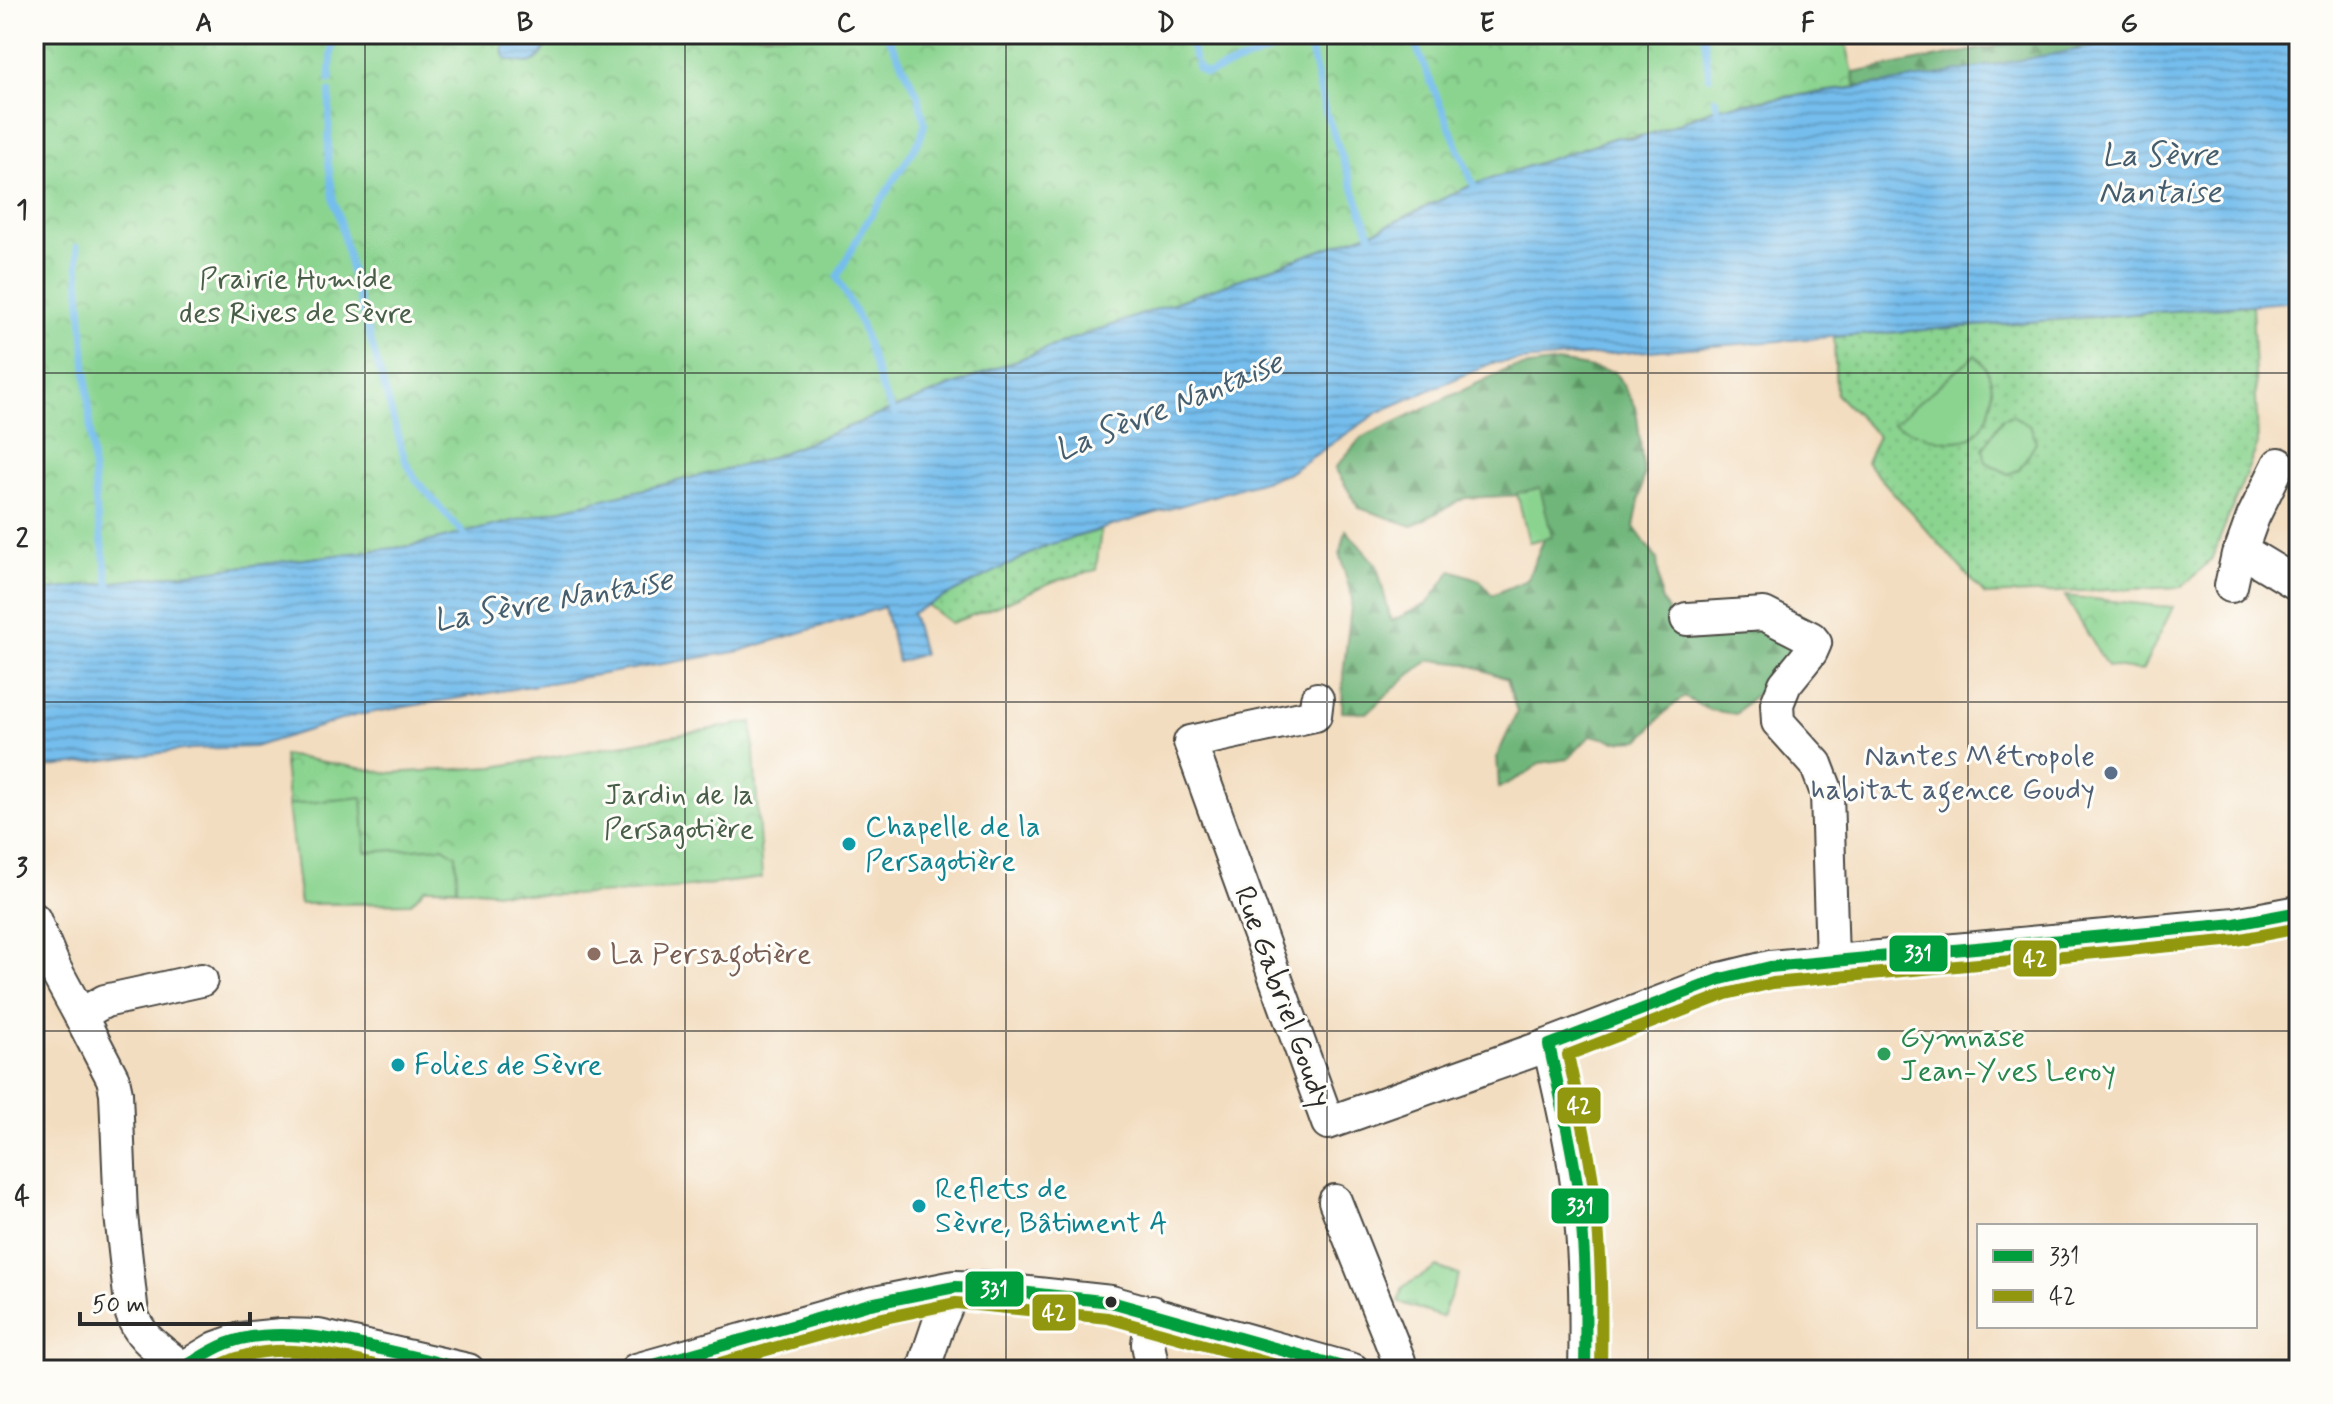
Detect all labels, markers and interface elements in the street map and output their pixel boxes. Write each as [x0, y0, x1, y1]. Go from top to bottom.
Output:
text: A [195, 7, 213, 41]
text: B [517, 7, 533, 41]
text: C [837, 7, 856, 41]
text: D [1157, 7, 1175, 41]
text: E [1479, 7, 1495, 41]
text: F [1801, 7, 1815, 41]
text: G [2120, 7, 2138, 41]
water label: La Sèvre Nantaise [2099, 135, 2223, 214]
text: 1 [16, 194, 28, 228]
park label: Prairie Humide des Rives de Sèvre [179, 260, 413, 333]
water label: La Sèvre Nantaise [1049, 342, 1290, 472]
text: 2 [16, 523, 29, 557]
water label: La Sèvre Nantaise [430, 559, 677, 643]
place label: Nantes Métropole habitat agence Goudy [1811, 737, 2095, 813]
marker: Nantes Métropole habitat agence Goudy [2102, 764, 2120, 782]
park label: Jardin de la Persagotière [604, 776, 754, 849]
place label: Chapelle de la Persagotière [865, 808, 1040, 881]
marker: Chapelle de la Persagotière [840, 835, 858, 853]
text: 3 [16, 852, 28, 886]
street label: Rue Gabriel Goudy [1224, 881, 1340, 1113]
line badge: 331 [1888, 934, 1949, 973]
place label: La Persagotière [610, 935, 812, 977]
line badge: 42 [2012, 939, 2058, 978]
text: 331 [1904, 941, 1932, 969]
marker: La Persagotière [585, 945, 603, 963]
text: 42 [2023, 946, 2047, 974]
place label: Gymnase Jean-Yves Leroy [1900, 1018, 2116, 1091]
marker: Gymnase Jean-Yves Leroy [1875, 1045, 1893, 1063]
place label: Folies de Sèvre [414, 1046, 602, 1085]
marker: Folies de Sèvre [389, 1056, 407, 1074]
line badge: 42 [1556, 1086, 1602, 1125]
text: 42 [1567, 1093, 1591, 1121]
place label: Reflets de Sèvre, Bâtiment A [935, 1170, 1168, 1243]
text: 4 [14, 1181, 30, 1215]
line badge: 331 [1550, 1187, 1610, 1225]
text: 331 [1566, 1194, 1594, 1222]
marker: Reflets de Sèvre, Bâtiment A [910, 1197, 928, 1215]
legend [1977, 1224, 2257, 1328]
text: 331 [2049, 1242, 2079, 1273]
line badge: 331 [964, 1270, 1025, 1308]
scale bar [80, 1276, 250, 1326]
text: 331 [980, 1277, 1008, 1305]
text: 42 [2049, 1282, 2076, 1313]
text: 50 m [92, 1290, 146, 1321]
line badge: 42 [1031, 1293, 1077, 1332]
unlabelled marker [1103, 1294, 1119, 1310]
text: 42 [1042, 1300, 1066, 1328]

